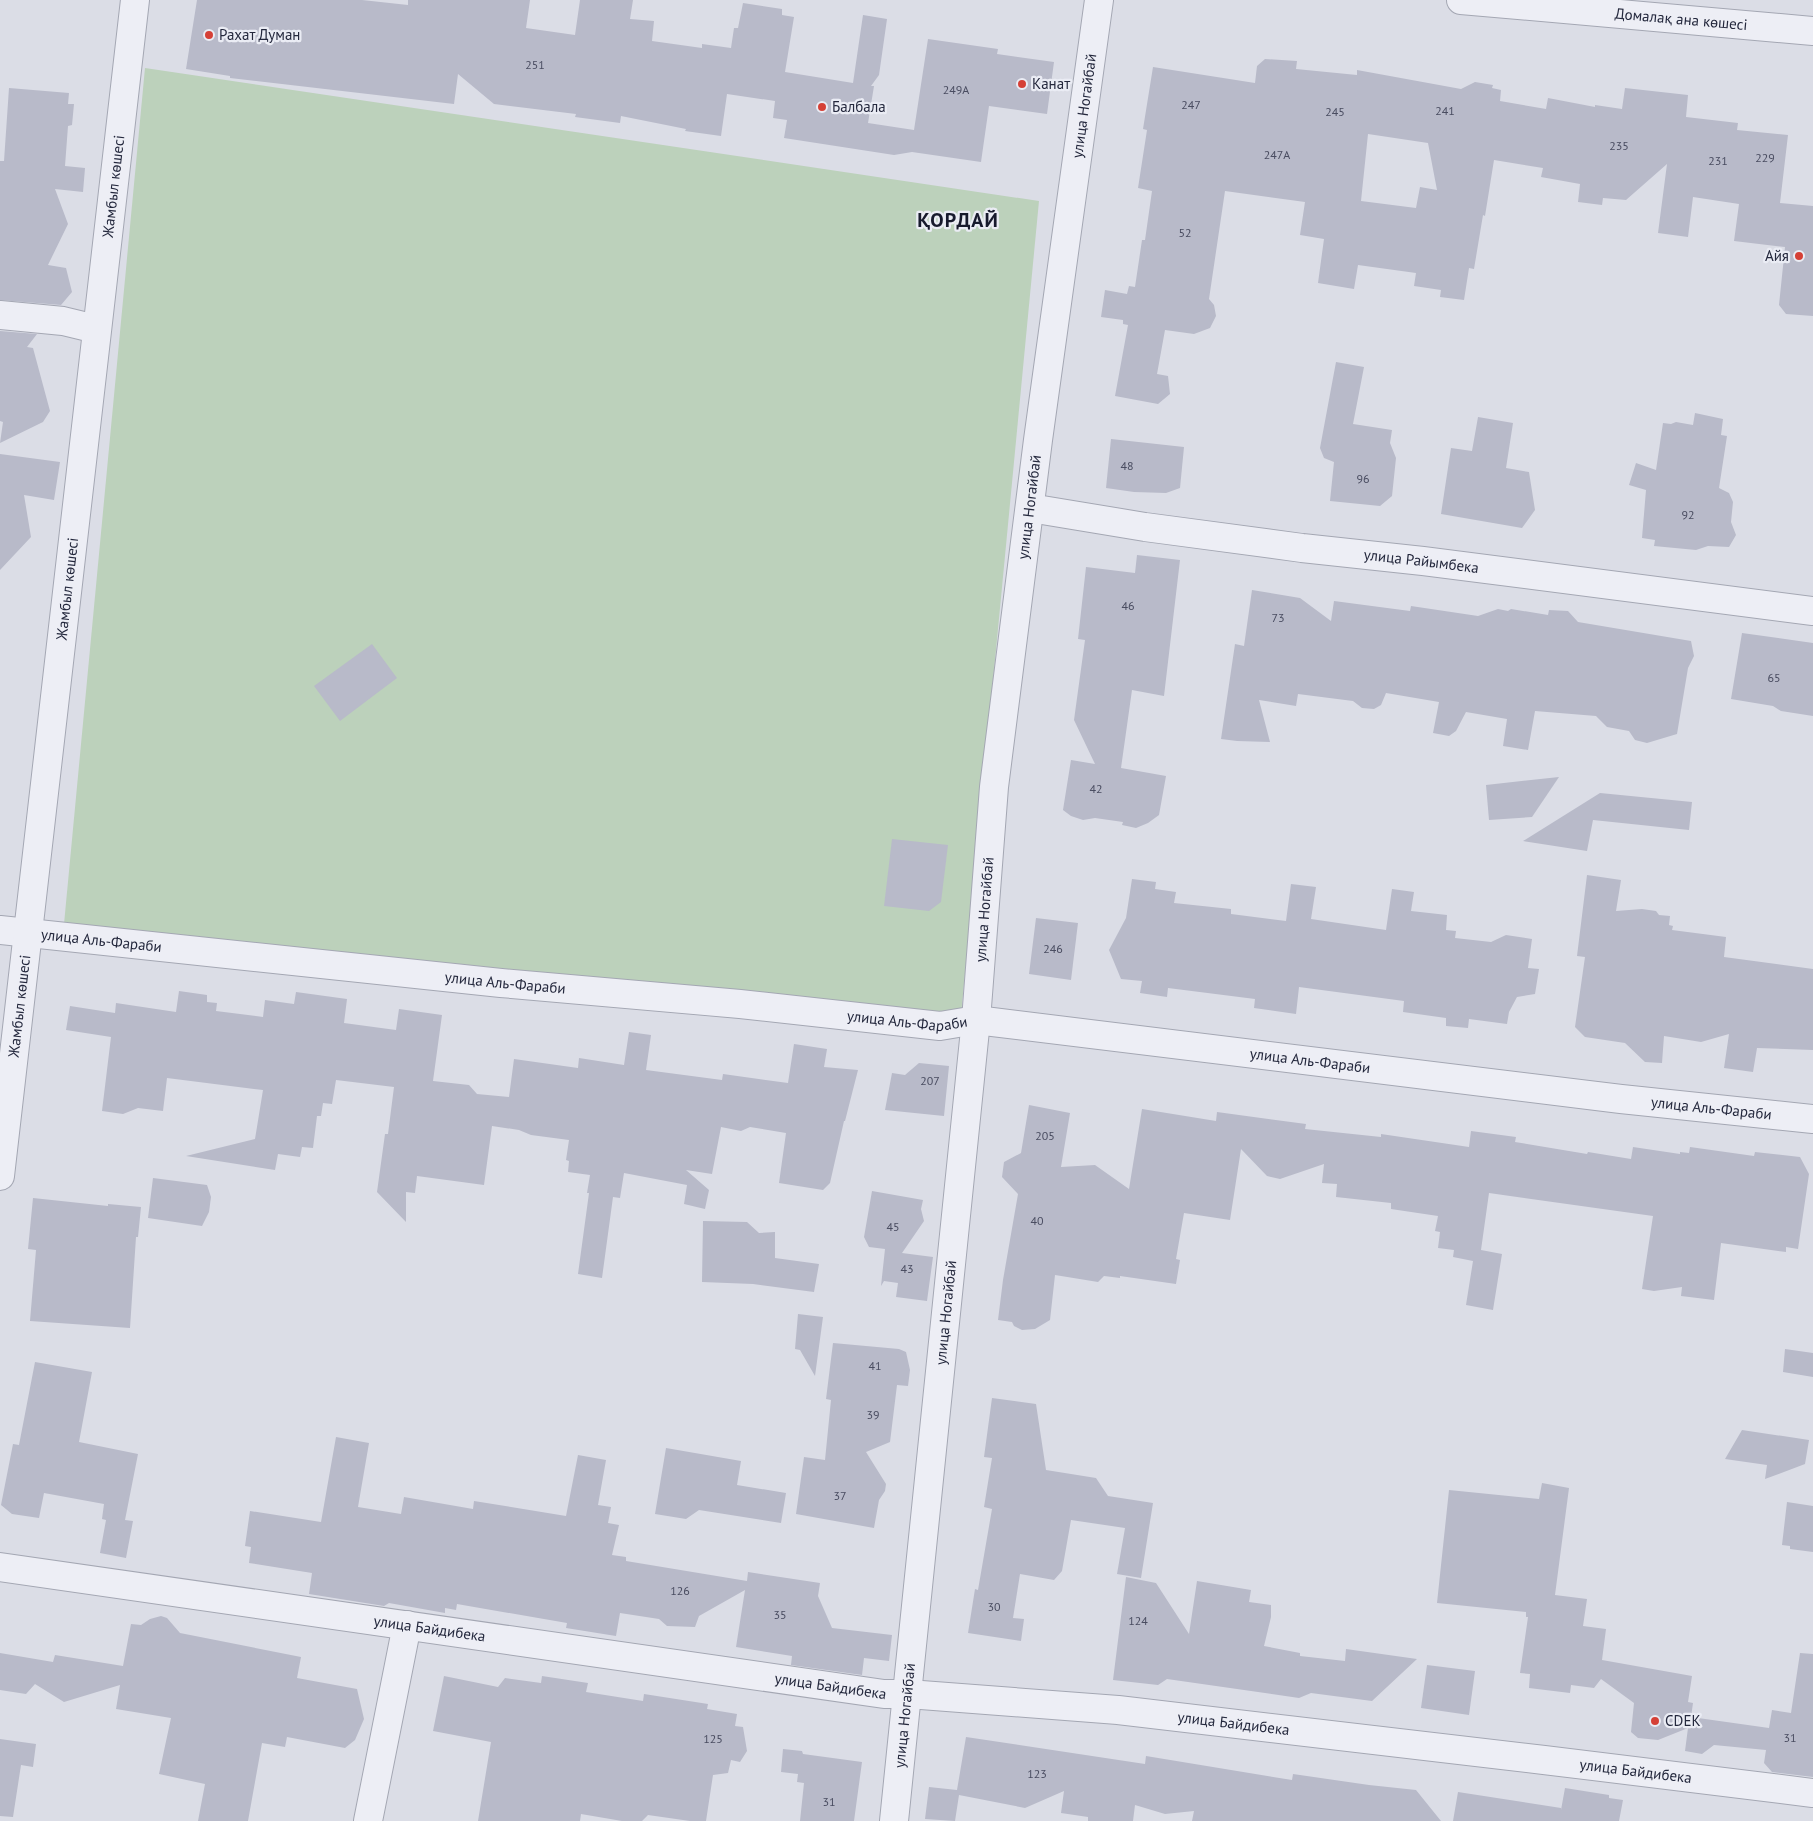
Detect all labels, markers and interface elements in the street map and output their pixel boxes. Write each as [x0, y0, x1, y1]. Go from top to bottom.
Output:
street label: Домалақ ана көшесі [1614, 4, 1748, 34]
place label: Рахат Думан [219, 25, 300, 44]
marker: Рахат Думан [203, 29, 215, 41]
street label: улица Ногайбай [1067, 52, 1100, 159]
house number: 251 [525, 57, 545, 72]
place label: Канат [1032, 74, 1070, 93]
marker: Канат [1016, 78, 1028, 90]
house number: 249А [943, 82, 969, 97]
place label: Балбала [832, 97, 886, 116]
house number: 247 [1181, 97, 1201, 112]
marker: Балбала [816, 101, 828, 113]
house number: 241 [1435, 103, 1455, 118]
house number: 245 [1325, 104, 1345, 119]
street label: Жамбыл көшесі [98, 134, 128, 240]
house number: 235 [1609, 138, 1629, 153]
house number: 247А [1264, 147, 1290, 162]
house number: 229 [1755, 150, 1775, 165]
house number: 231 [1708, 153, 1728, 168]
district label: ҚОРДАЙ [917, 207, 999, 233]
house number: 52 [1178, 225, 1192, 240]
place label: Айя [1765, 246, 1789, 265]
marker: Айя [1793, 250, 1805, 262]
street label: улица Ногайбай [1013, 454, 1045, 560]
house number: 48 [1120, 458, 1134, 473]
house number: 96 [1356, 471, 1370, 486]
house number: 92 [1681, 507, 1695, 522]
street label: Жамбыл көшесі [51, 536, 82, 642]
street label: улица Райымбека [1363, 545, 1480, 577]
house number: 46 [1121, 598, 1135, 613]
house number: 73 [1271, 610, 1285, 625]
house number: 65 [1767, 670, 1781, 685]
house number: 42 [1089, 781, 1103, 796]
street label: улица Ногайбай [971, 856, 998, 963]
street label: улица Аль-Фараби [40, 924, 163, 956]
house number: 246 [1043, 941, 1063, 956]
street label: Жамбыл көшесі [4, 954, 34, 1059]
street label: улица Аль-Фараби [444, 967, 567, 998]
street label: улица Аль-Фараби [846, 1006, 969, 1035]
street label: улица Аль-Фараби [1249, 1044, 1372, 1077]
house number: 207 [920, 1073, 940, 1088]
street label: улица Аль-Фараби [1650, 1092, 1773, 1124]
house number: 205 [1035, 1128, 1055, 1143]
house number: 40 [1030, 1213, 1044, 1228]
house number: 45 [886, 1219, 900, 1234]
street label: улица Ногайбай [931, 1259, 960, 1366]
house number: 43 [900, 1261, 914, 1276]
house number: 41 [868, 1358, 882, 1373]
house number: 39 [866, 1407, 880, 1422]
house number: 37 [833, 1488, 847, 1503]
house number: 126 [670, 1583, 690, 1598]
house number: 30 [987, 1599, 1001, 1614]
house number: 35 [773, 1607, 787, 1622]
street label: улица Байдибека [372, 1611, 487, 1646]
house number: 124 [1128, 1613, 1148, 1628]
street label: улица Ногайбай [889, 1662, 919, 1769]
street label: улица Байдибека [773, 1668, 888, 1703]
street label: улица Байдибека [1176, 1707, 1291, 1739]
place label: CDEK [1665, 1711, 1701, 1730]
marker: CDEK [1649, 1715, 1661, 1727]
house number: 31 [1783, 1730, 1797, 1745]
house number: 125 [703, 1731, 723, 1746]
street label: улица Байдибека [1579, 1754, 1693, 1787]
house number: 123 [1027, 1766, 1047, 1781]
house number: 31 [822, 1794, 836, 1809]

